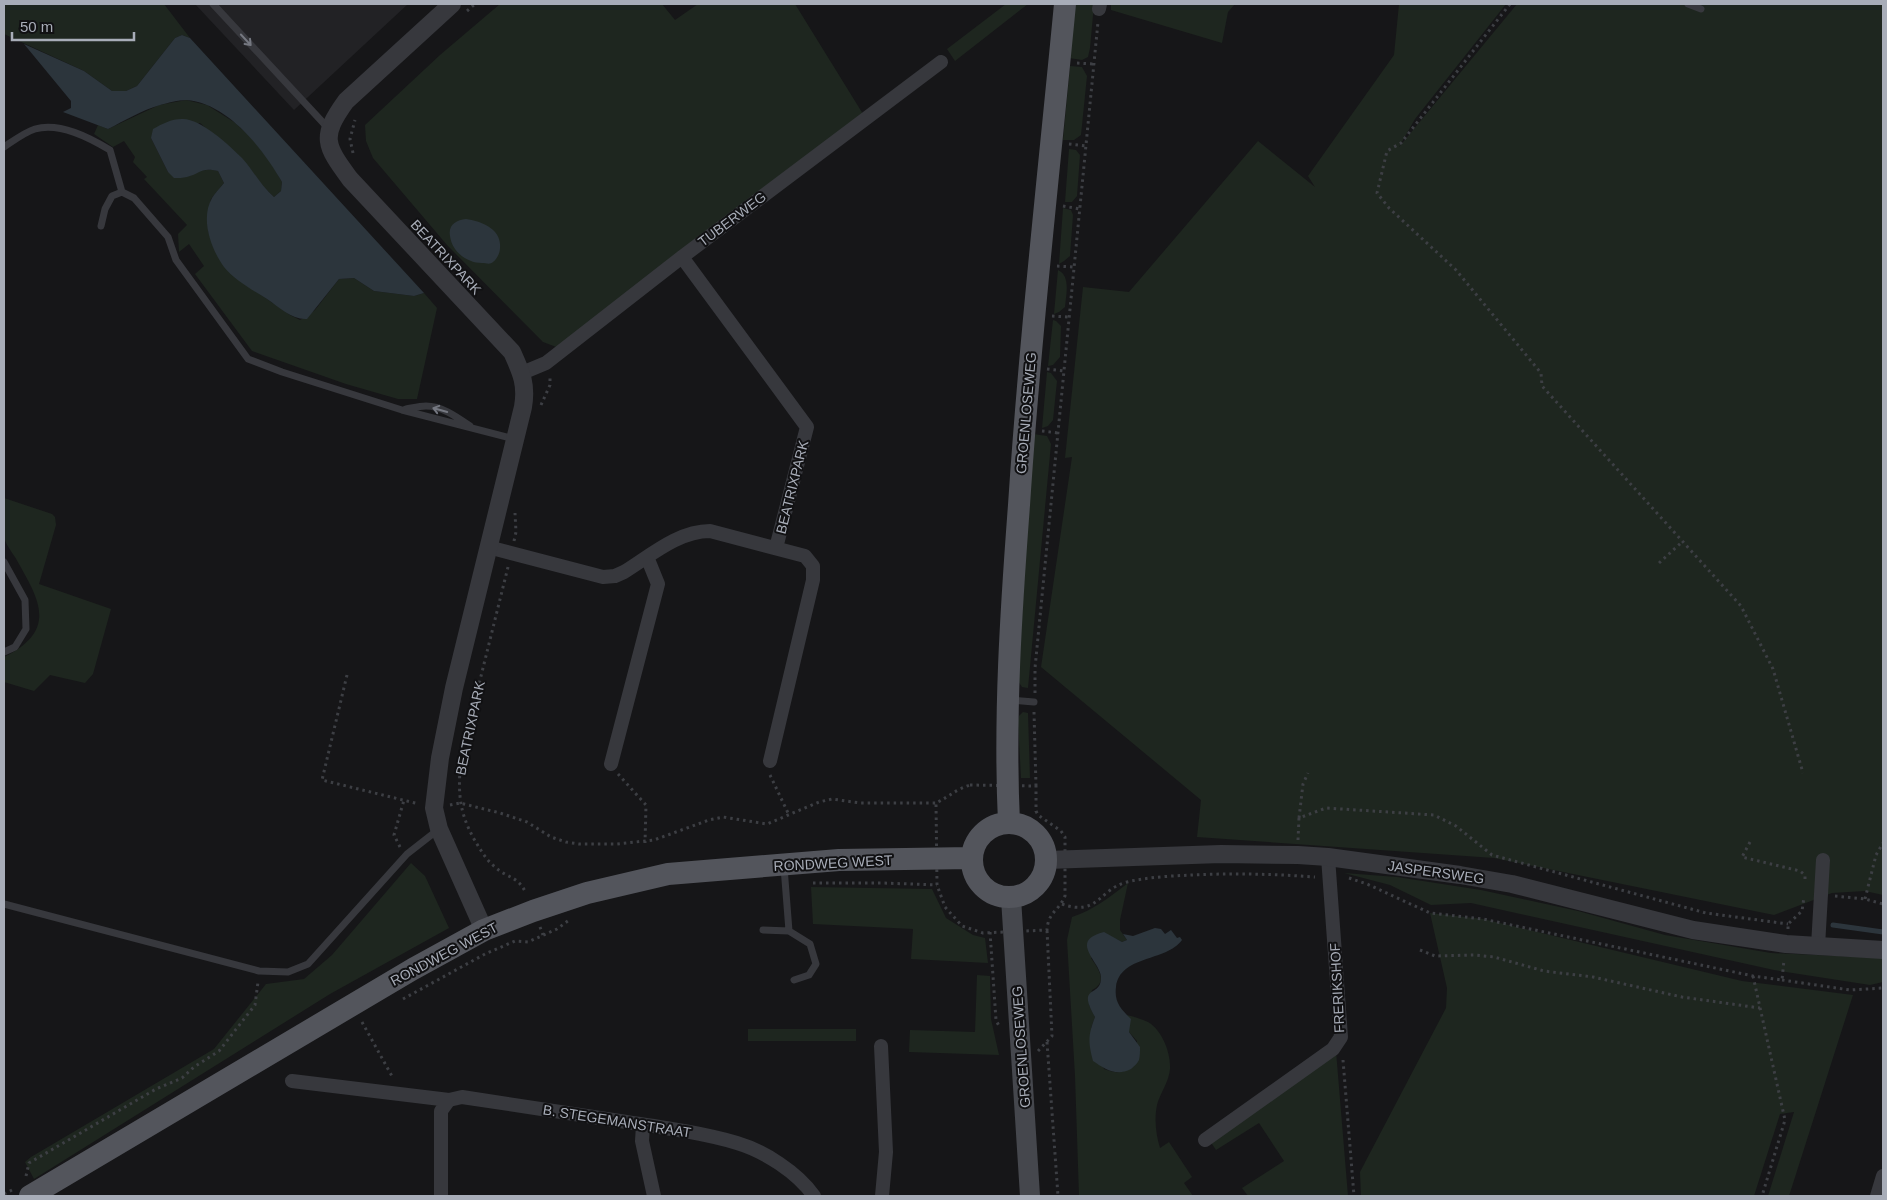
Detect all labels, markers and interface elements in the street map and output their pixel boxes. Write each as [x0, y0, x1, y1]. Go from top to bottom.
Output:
scale bar [12, 10, 135, 42]
text: 50 m [20, 18, 53, 35]
one-way arrow [240, 33, 252, 46]
street label: TUBERWEG [695, 188, 769, 250]
street label: BEATRIXPARK [407, 216, 485, 298]
street label: GROENLOSEWEG [1013, 351, 1039, 475]
one-way arrow [433, 404, 449, 414]
street label: BEATRIXPARK [773, 438, 812, 535]
street label: BEATRIXPARK [452, 679, 488, 777]
street label: RONDWEG WEST [773, 852, 893, 874]
street label: JASPERSWEG [1387, 857, 1485, 887]
street label: RONDWEG WEST [388, 919, 501, 989]
street label: FRERIKSHOF [1327, 943, 1347, 1033]
street label: GROENLOSEWEG [1009, 986, 1033, 1108]
street label: B. STEGEMANSTRAAT [542, 1101, 693, 1141]

